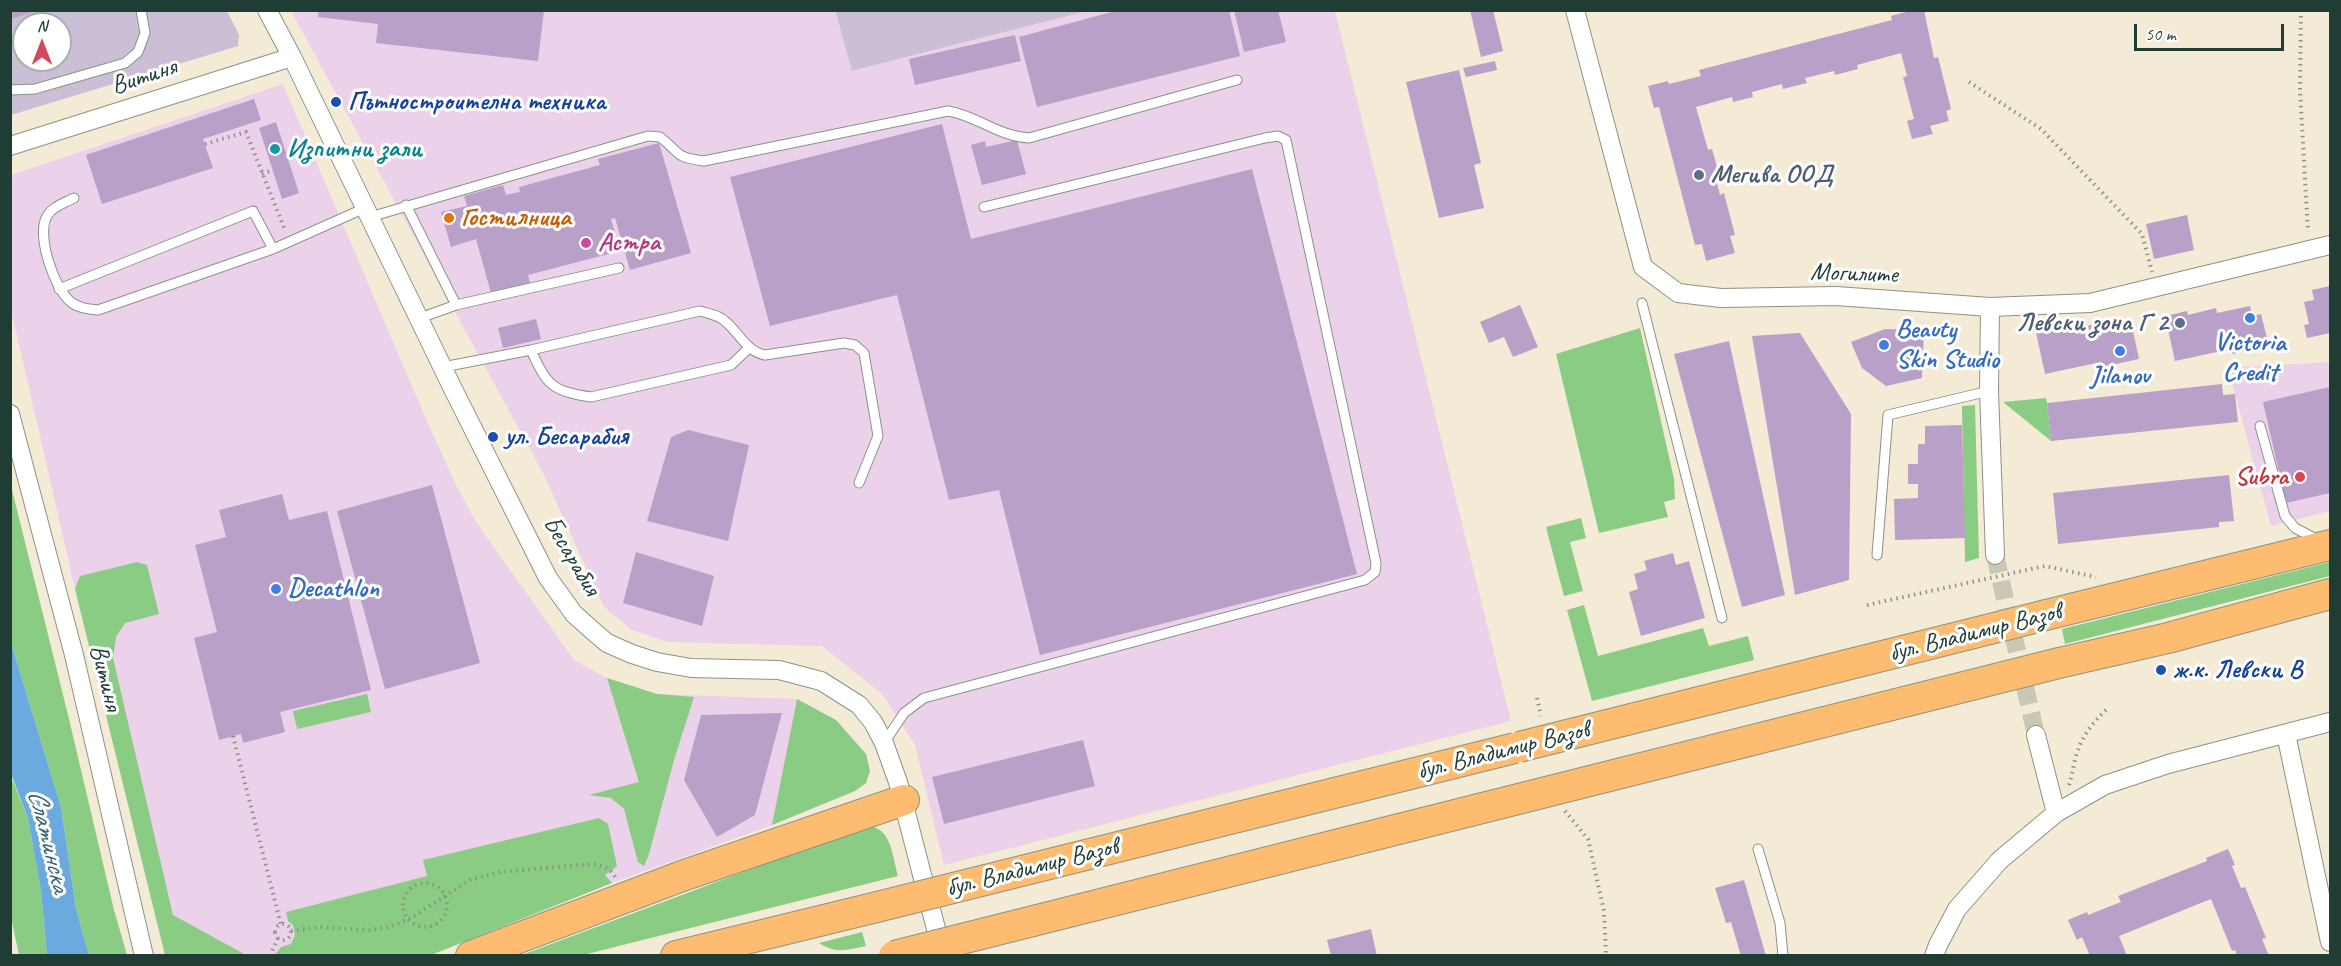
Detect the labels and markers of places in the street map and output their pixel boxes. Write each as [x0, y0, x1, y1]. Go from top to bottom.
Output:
place label: Пътностроителна техника [348, 86, 605, 118]
marker: Пътностроителна техника [329, 95, 343, 109]
place label: Изпитни зали [287, 133, 422, 165]
marker: Изпитни зали [268, 142, 282, 156]
place label: Мегива ООД [1711, 159, 1833, 191]
marker: Мегива ООД [1692, 168, 1706, 182]
place label: Гостилница [461, 202, 571, 234]
marker: Гостилница [442, 211, 456, 225]
place label: Астра [598, 227, 660, 259]
marker: Астра [579, 236, 593, 250]
place label: Левски зона Г 2 [2016, 307, 2168, 339]
marker: Victoria Credit [2243, 311, 2257, 325]
place label: Beauty Skin Studio [1896, 314, 1999, 376]
marker: Левски зона Г 2 [2173, 316, 2187, 330]
place label: Victoria Credit [2214, 327, 2286, 388]
marker: Beauty Skin Studio [1877, 338, 1891, 352]
marker: Jilanov [2113, 344, 2127, 358]
place label: Jilanov [2091, 360, 2149, 392]
place label: ул. Бесарабия [505, 421, 628, 453]
marker: ул. Бесарабия [486, 430, 500, 444]
place label: Subra [2235, 461, 2288, 493]
marker: Subra [2293, 470, 2307, 484]
place label: Decathlon [288, 573, 379, 605]
marker: Decathlon [269, 582, 283, 596]
place label: ж.к. Левски В [2173, 654, 2302, 686]
marker: ж.к. Левски В [2154, 663, 2168, 677]

